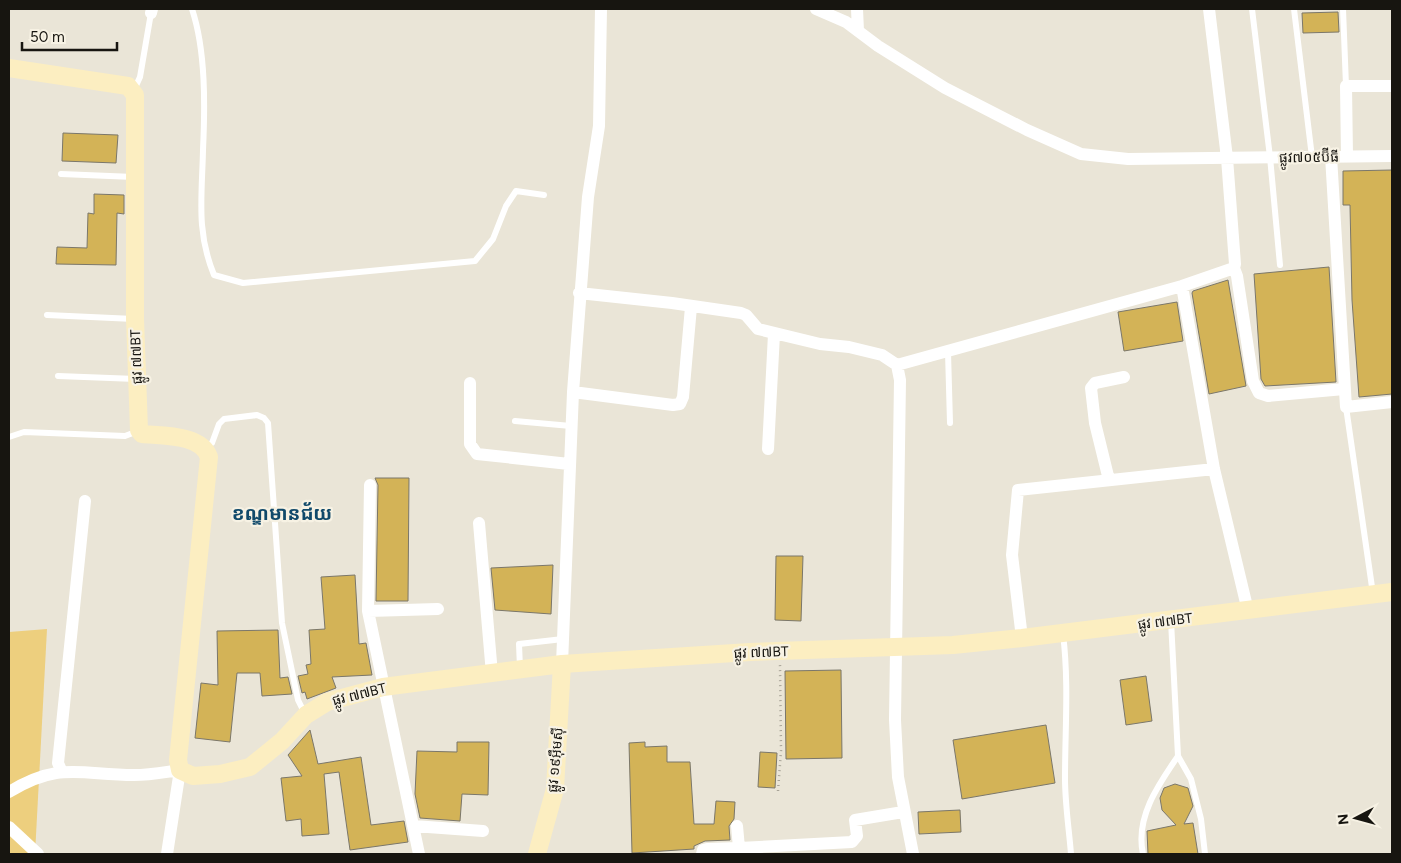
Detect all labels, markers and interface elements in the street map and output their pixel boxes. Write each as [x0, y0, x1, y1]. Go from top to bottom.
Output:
scale bar [22, 20, 118, 52]
text: 50 m [30, 28, 65, 46]
street label: ផ្លូវ៧០៥ប៊ីធី [1279, 147, 1339, 170]
street label: ផ្លូវ ៧៧BT [127, 329, 149, 385]
district label: ខណ្ឌមានជ័យ [232, 502, 332, 525]
street label: ផ្លូវ ៧៧BT [1137, 610, 1194, 636]
street label: ផ្លូវ ៧៧BT [733, 643, 789, 665]
street label: ផ្លូវ ៧៧BT [330, 680, 389, 712]
street label: ផ្លូវ ១៩អ៊ឹមស៊ី [544, 727, 570, 794]
north arrow [1331, 793, 1381, 843]
text: N [1335, 813, 1353, 826]

